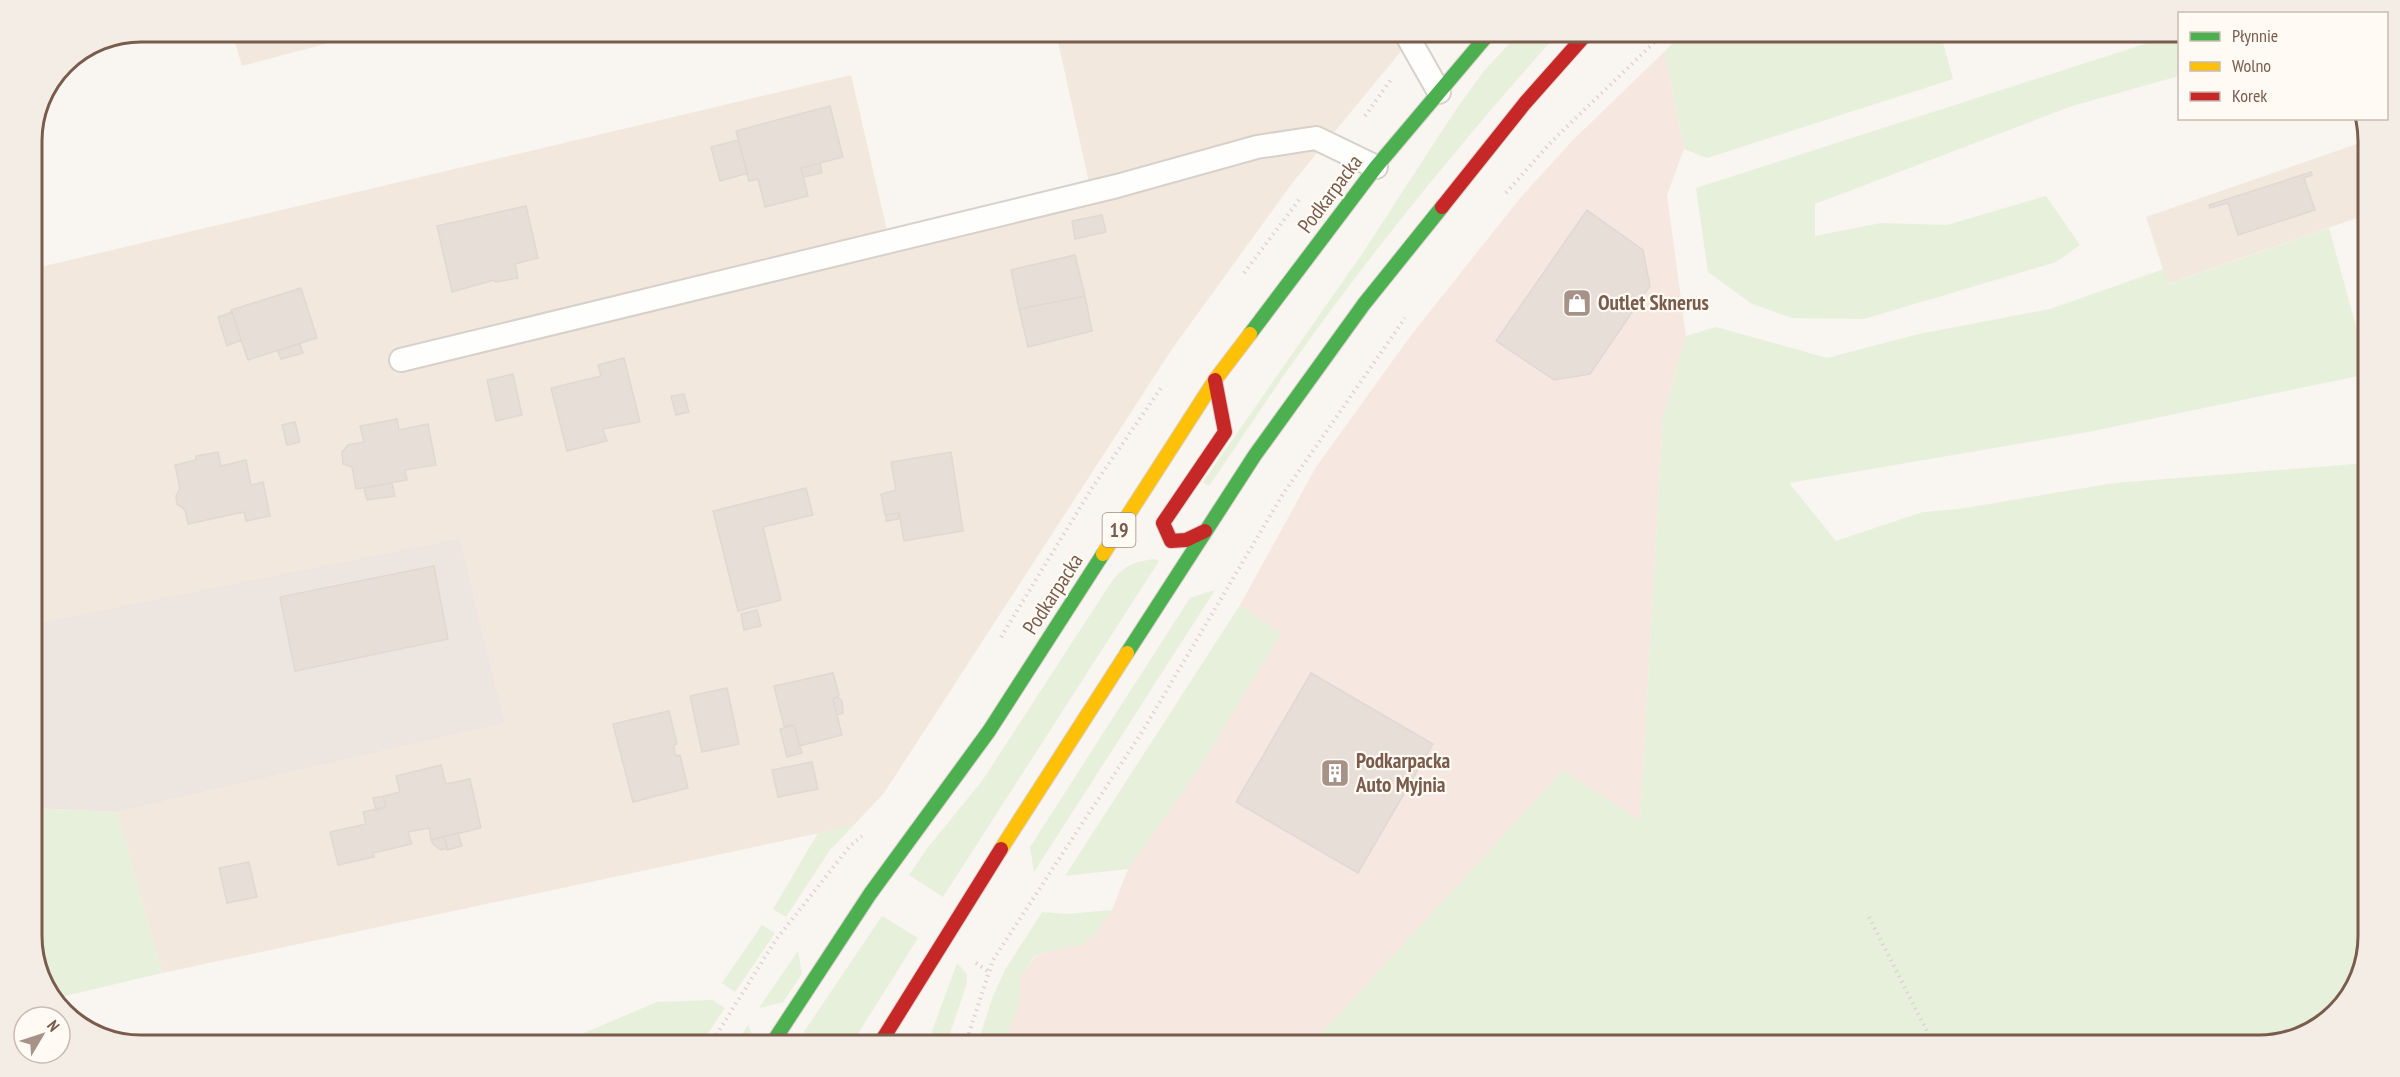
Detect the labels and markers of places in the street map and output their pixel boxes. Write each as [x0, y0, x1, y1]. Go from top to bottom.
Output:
shop icon: Outlet Sknerus [1561, 287, 1593, 319]
place label: Outlet Sknerus [1598, 289, 1709, 316]
place label: Podkarpacka Auto Myjnia [1355, 747, 1451, 798]
building icon: Podkarpacka Auto Myjnia [1319, 757, 1351, 789]

